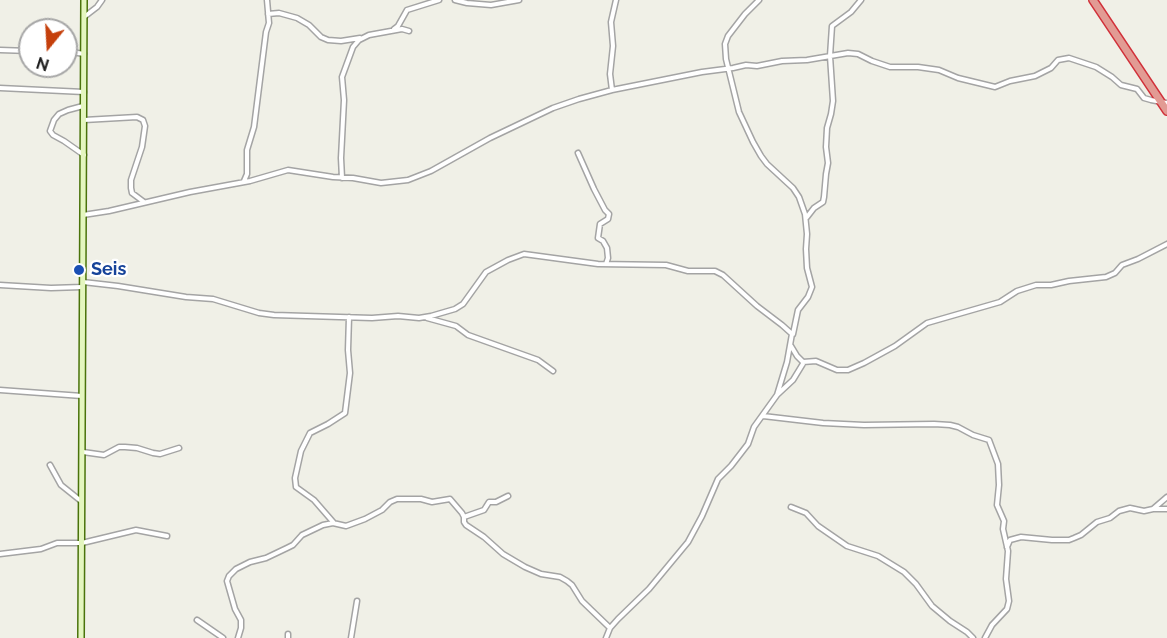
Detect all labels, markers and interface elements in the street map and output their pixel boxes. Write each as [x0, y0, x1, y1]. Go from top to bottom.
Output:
north arrow [18, 18, 78, 78]
text: N [34, 53, 52, 75]
place label: Seis [91, 259, 126, 281]
marker: Seis [72, 263, 86, 277]

